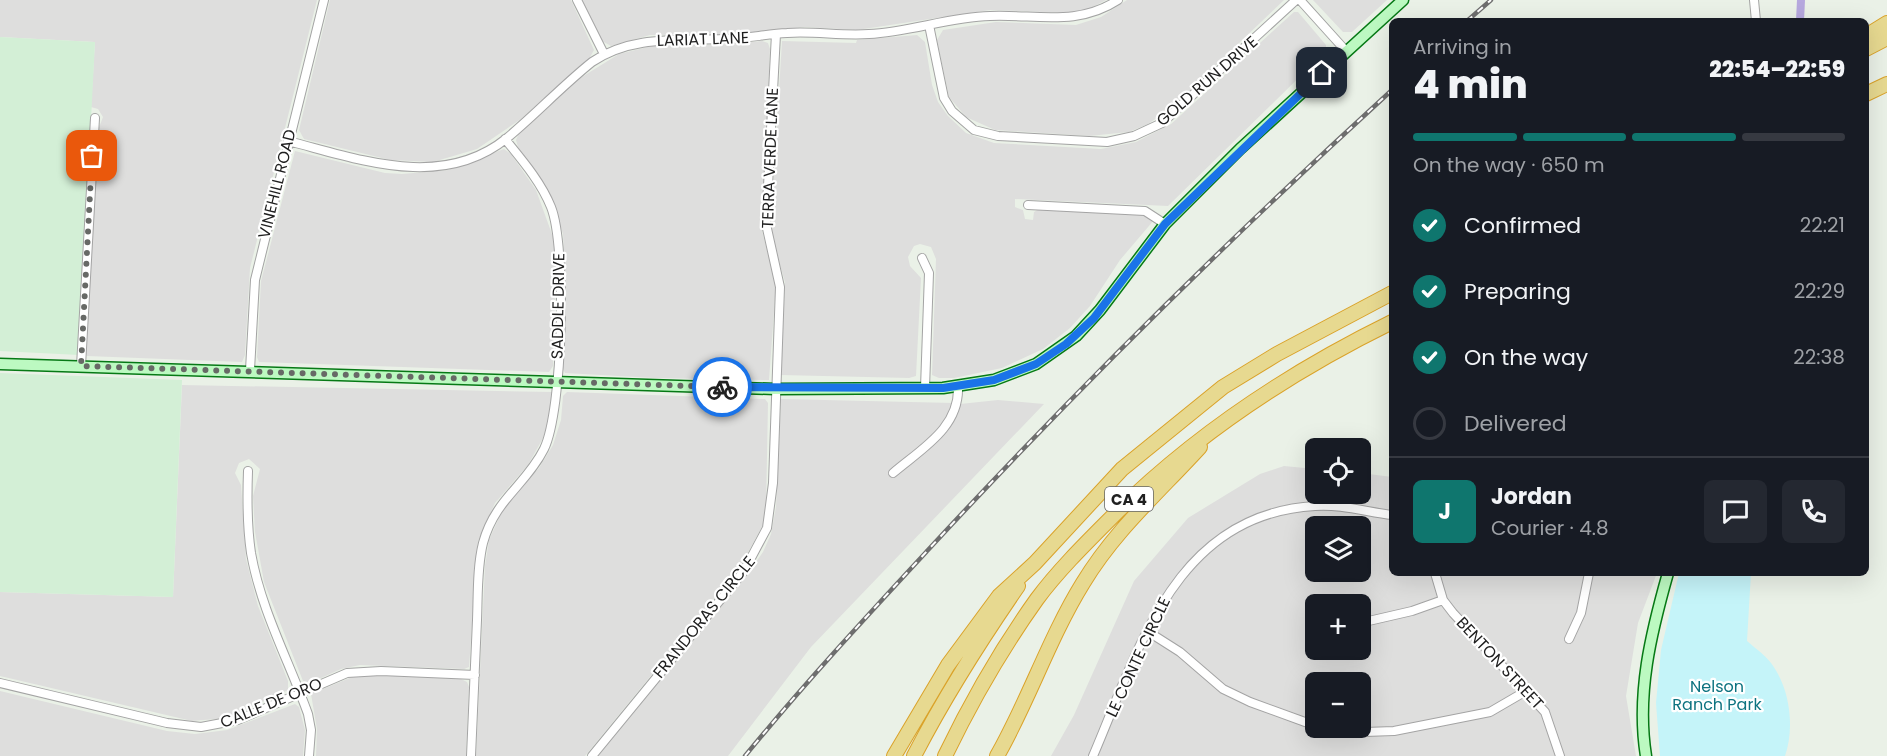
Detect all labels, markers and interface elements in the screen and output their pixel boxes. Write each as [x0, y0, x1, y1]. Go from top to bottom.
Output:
street label: LARIAT LANE [657, 26, 749, 52]
street label: GOLD RUN DRIVE [1151, 30, 1263, 132]
text: Arriving in [1413, 33, 1512, 61]
pin [1296, 47, 1347, 98]
text: 22:54–22:59 [1709, 54, 1845, 85]
icon: home [1305, 56, 1338, 89]
text: 4 min [1413, 57, 1528, 112]
street label: TERRA VERDE LANE [756, 87, 784, 229]
street label: VINEHILL ROAD [252, 127, 302, 241]
pin [66, 130, 117, 181]
icon: bag [75, 139, 108, 172]
text: On the way · 650 m [1413, 151, 1605, 179]
icon: check [1413, 209, 1446, 242]
text: Confirmed [1464, 210, 1581, 241]
text: 22:21 [1800, 211, 1845, 239]
street label: SADDLE DRIVE [546, 253, 570, 359]
icon: check [1413, 275, 1446, 308]
text: Preparing [1464, 276, 1571, 307]
text: 22:29 [1794, 277, 1845, 305]
icon: check [1413, 341, 1446, 374]
text: On the way [1464, 342, 1588, 373]
text: 22:38 [1793, 343, 1845, 371]
courier [692, 357, 752, 417]
icon: bike [706, 371, 739, 404]
text: Delivered [1464, 408, 1567, 439]
map controls [1305, 438, 1371, 738]
button: locate [1305, 438, 1371, 504]
button: chat [1704, 480, 1767, 543]
button: phone [1782, 480, 1845, 543]
text: Jordan [1491, 481, 1572, 512]
road number: CA 4 [1105, 487, 1153, 511]
text: J [1438, 496, 1451, 527]
text: Courier · 4.8 [1491, 514, 1609, 542]
button: layers [1305, 516, 1371, 582]
street label: FRANDORAS CIRCLE [647, 551, 761, 683]
street label: LE CONTE CIRCLE [1100, 593, 1176, 721]
button: + [1305, 594, 1371, 660]
street label: BENTON STREET [1451, 612, 1549, 715]
street label: CALLE DE ORO [217, 672, 325, 734]
button: − [1305, 672, 1371, 738]
park label: Nelson Ranch Park [1672, 675, 1762, 716]

